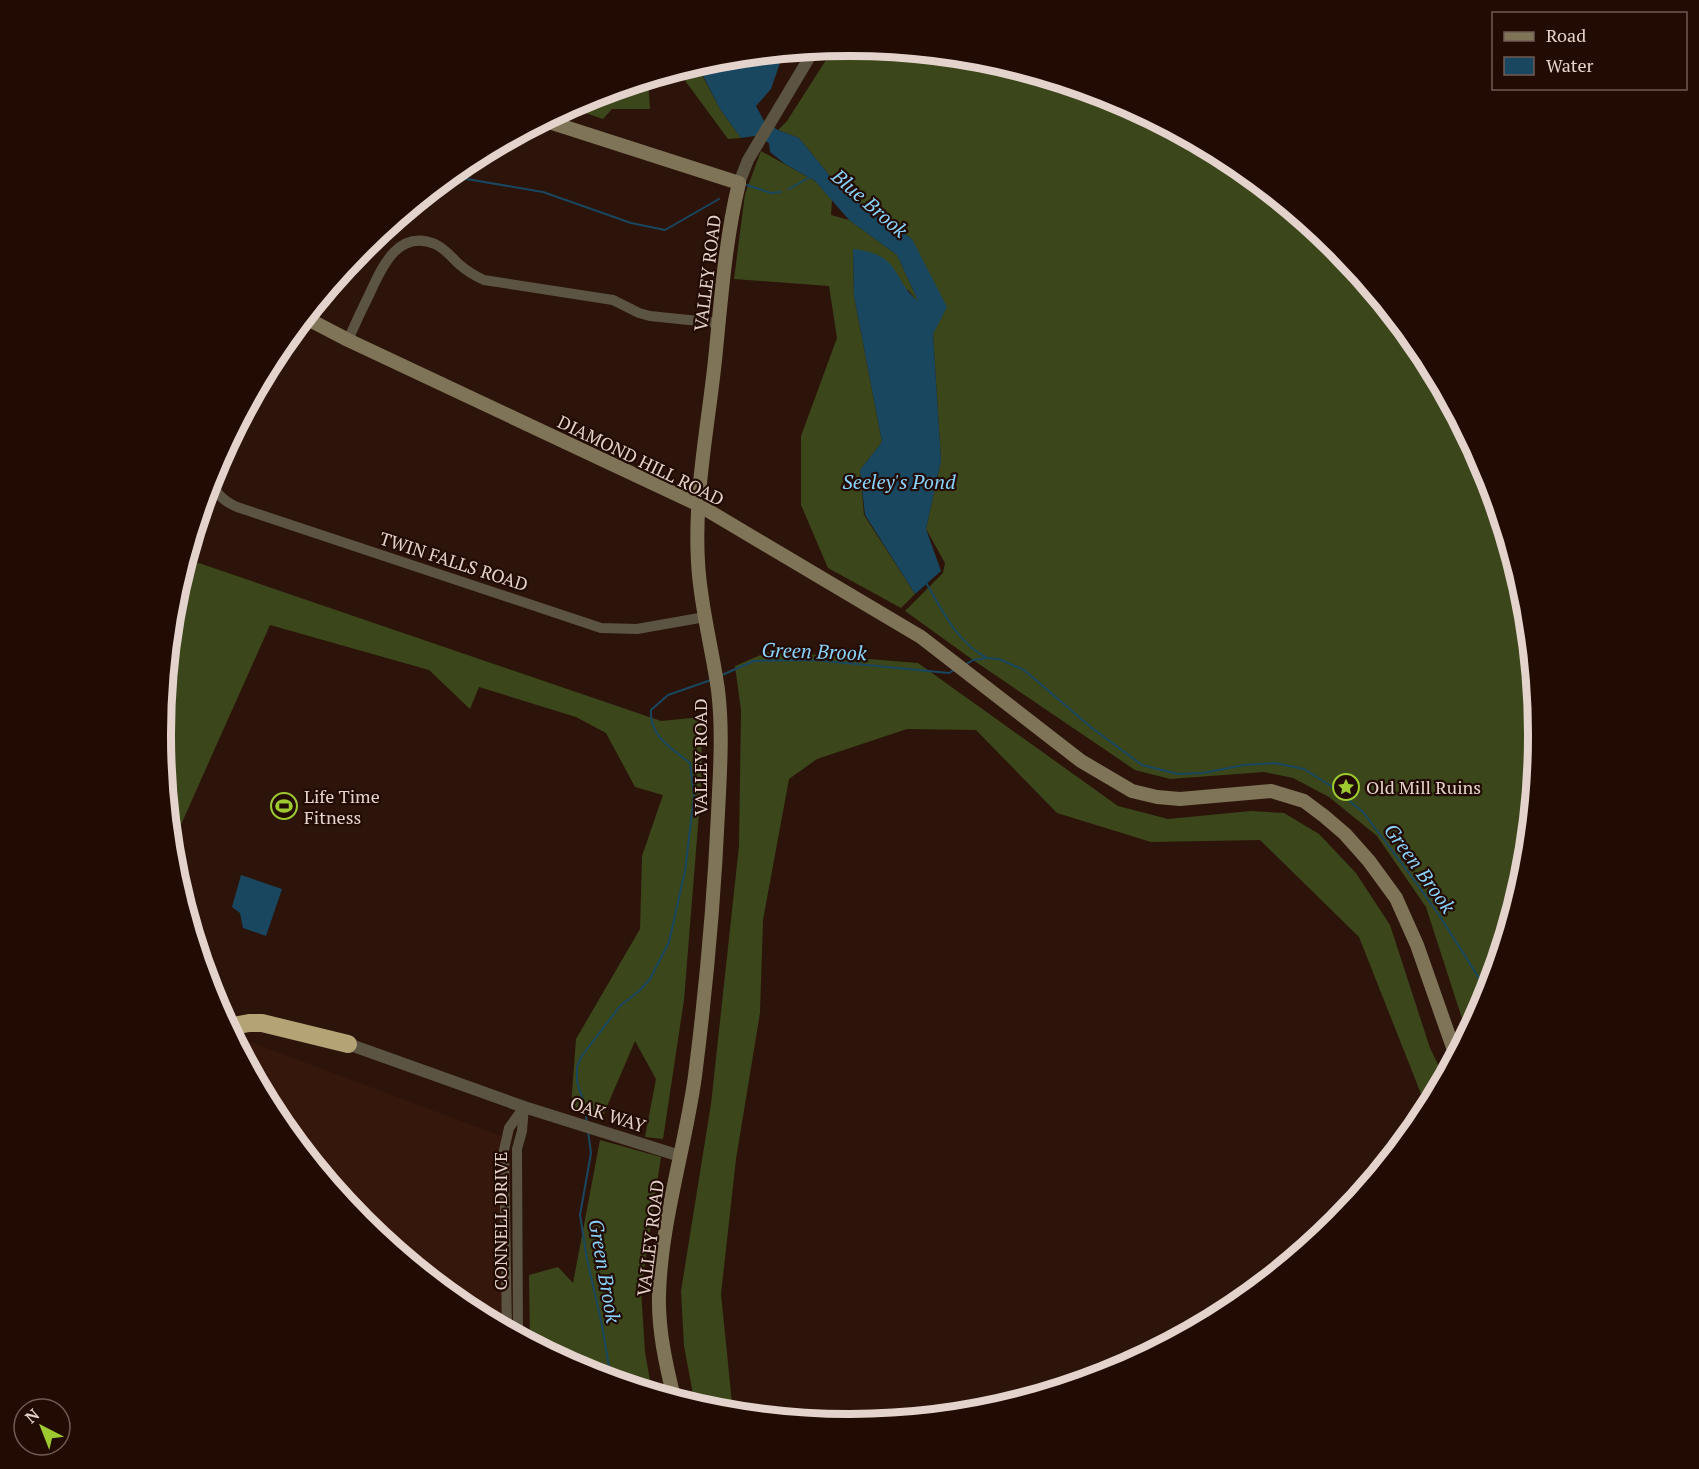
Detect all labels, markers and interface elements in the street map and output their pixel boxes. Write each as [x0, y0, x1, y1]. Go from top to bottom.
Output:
legend [1492, 12, 1687, 90]
text: Road [1546, 23, 1586, 47]
text: Water [1546, 53, 1593, 77]
water label: Blue Brook [826, 162, 914, 244]
street label: VALLEY ROAD [688, 213, 726, 333]
street label: DIAMOND HILL ROAD [554, 409, 728, 511]
water label: Seeley's Pond [842, 468, 956, 495]
street label: TWIN FALLS ROAD [377, 526, 531, 596]
water label: Green Brook [761, 636, 867, 666]
street label: VALLEY ROAD [688, 698, 712, 816]
place icon: Old Mill Ruins [1331, 772, 1361, 802]
place label: Old Mill Ruins [1366, 775, 1481, 799]
place label: Life Time Fitness [304, 784, 380, 829]
sports icon: Life Time Fitness [269, 791, 299, 821]
water label: Green Brook [1378, 818, 1462, 919]
street label: OAK WAY [567, 1091, 649, 1138]
street label: CONNELL DRIVE [488, 1152, 512, 1290]
street label: VALLEY ROAD [631, 1178, 669, 1298]
water label: Green Brook [583, 1217, 627, 1325]
north arrow [12, 1397, 72, 1457]
text: N [20, 1404, 44, 1428]

